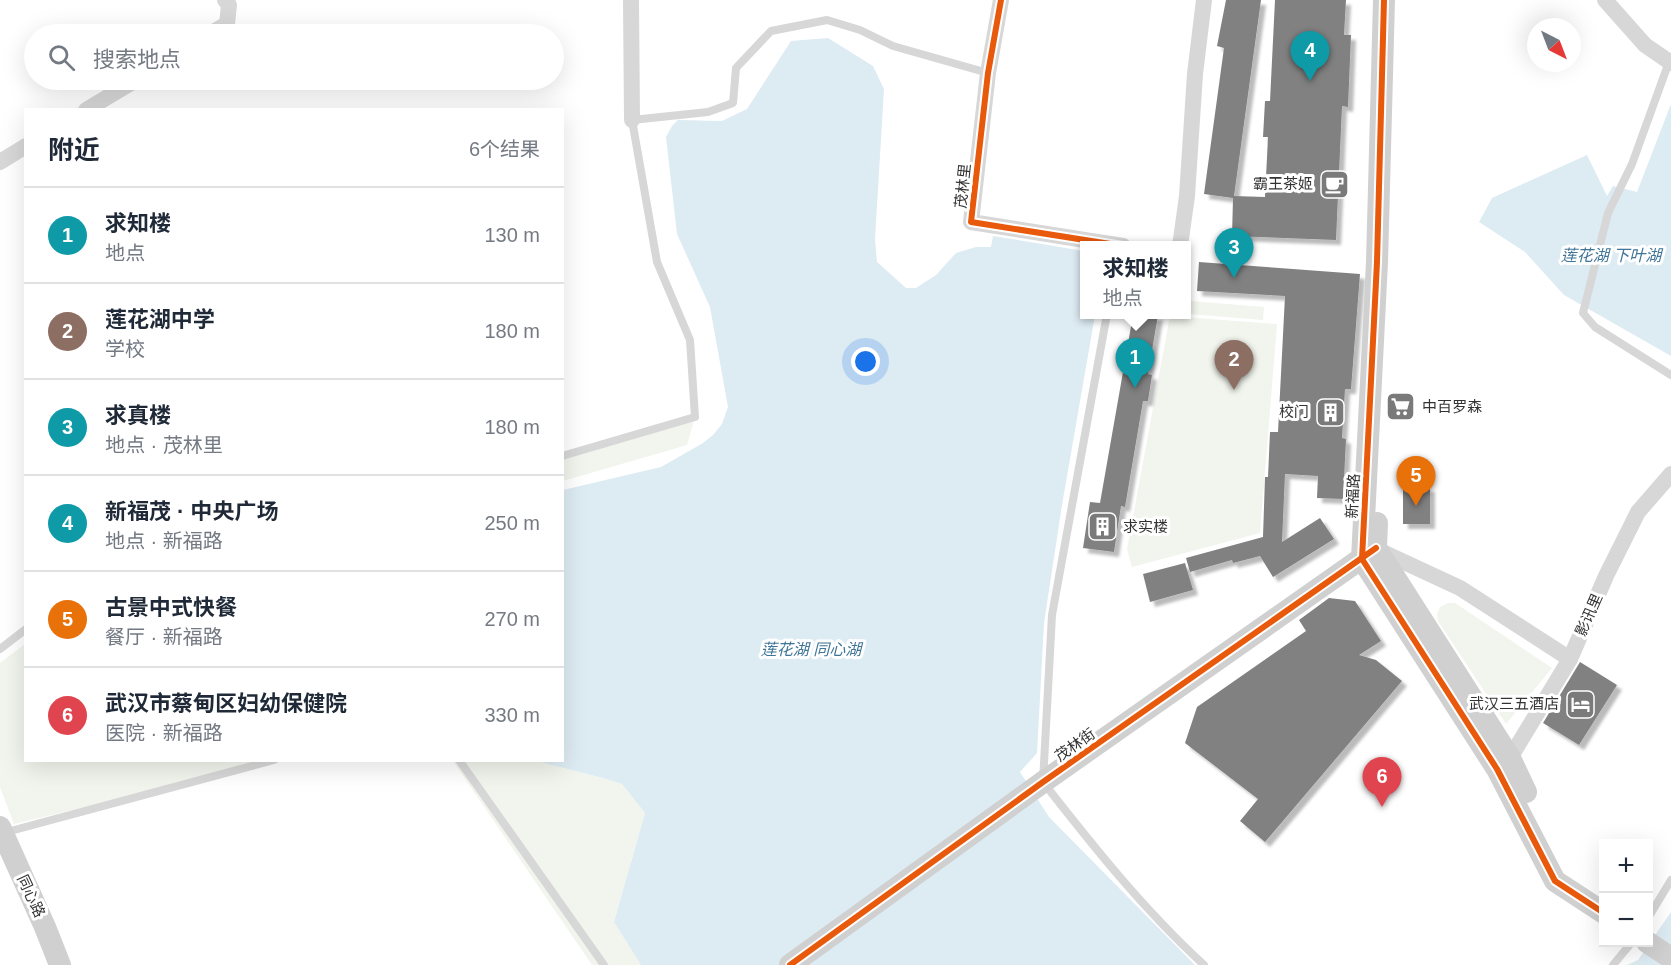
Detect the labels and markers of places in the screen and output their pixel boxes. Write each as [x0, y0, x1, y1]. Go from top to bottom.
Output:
pin: 4 [1290, 32, 1330, 81]
cafe icon: 霸王茶姬 [1318, 168, 1350, 200]
place label: 霸王茶姬 [1253, 175, 1313, 192]
pin: 3 [1214, 228, 1254, 278]
pin: 1 [1116, 338, 1154, 388]
pin: 2 [1214, 340, 1254, 390]
supermarket icon: 中百罗森 [1385, 391, 1417, 423]
building icon: 校门 [1314, 396, 1346, 428]
place label: 中百罗森 [1422, 398, 1482, 415]
place label: 校门 [1279, 403, 1309, 420]
pin: 5 [1396, 456, 1436, 506]
building icon: 求实楼 [1086, 511, 1118, 543]
place label: 求实楼 [1123, 518, 1168, 535]
hotel icon: 武汉三五酒店 [1564, 688, 1596, 720]
place label: 武汉三五酒店 [1469, 695, 1559, 712]
pin: 6 [1362, 758, 1402, 807]

